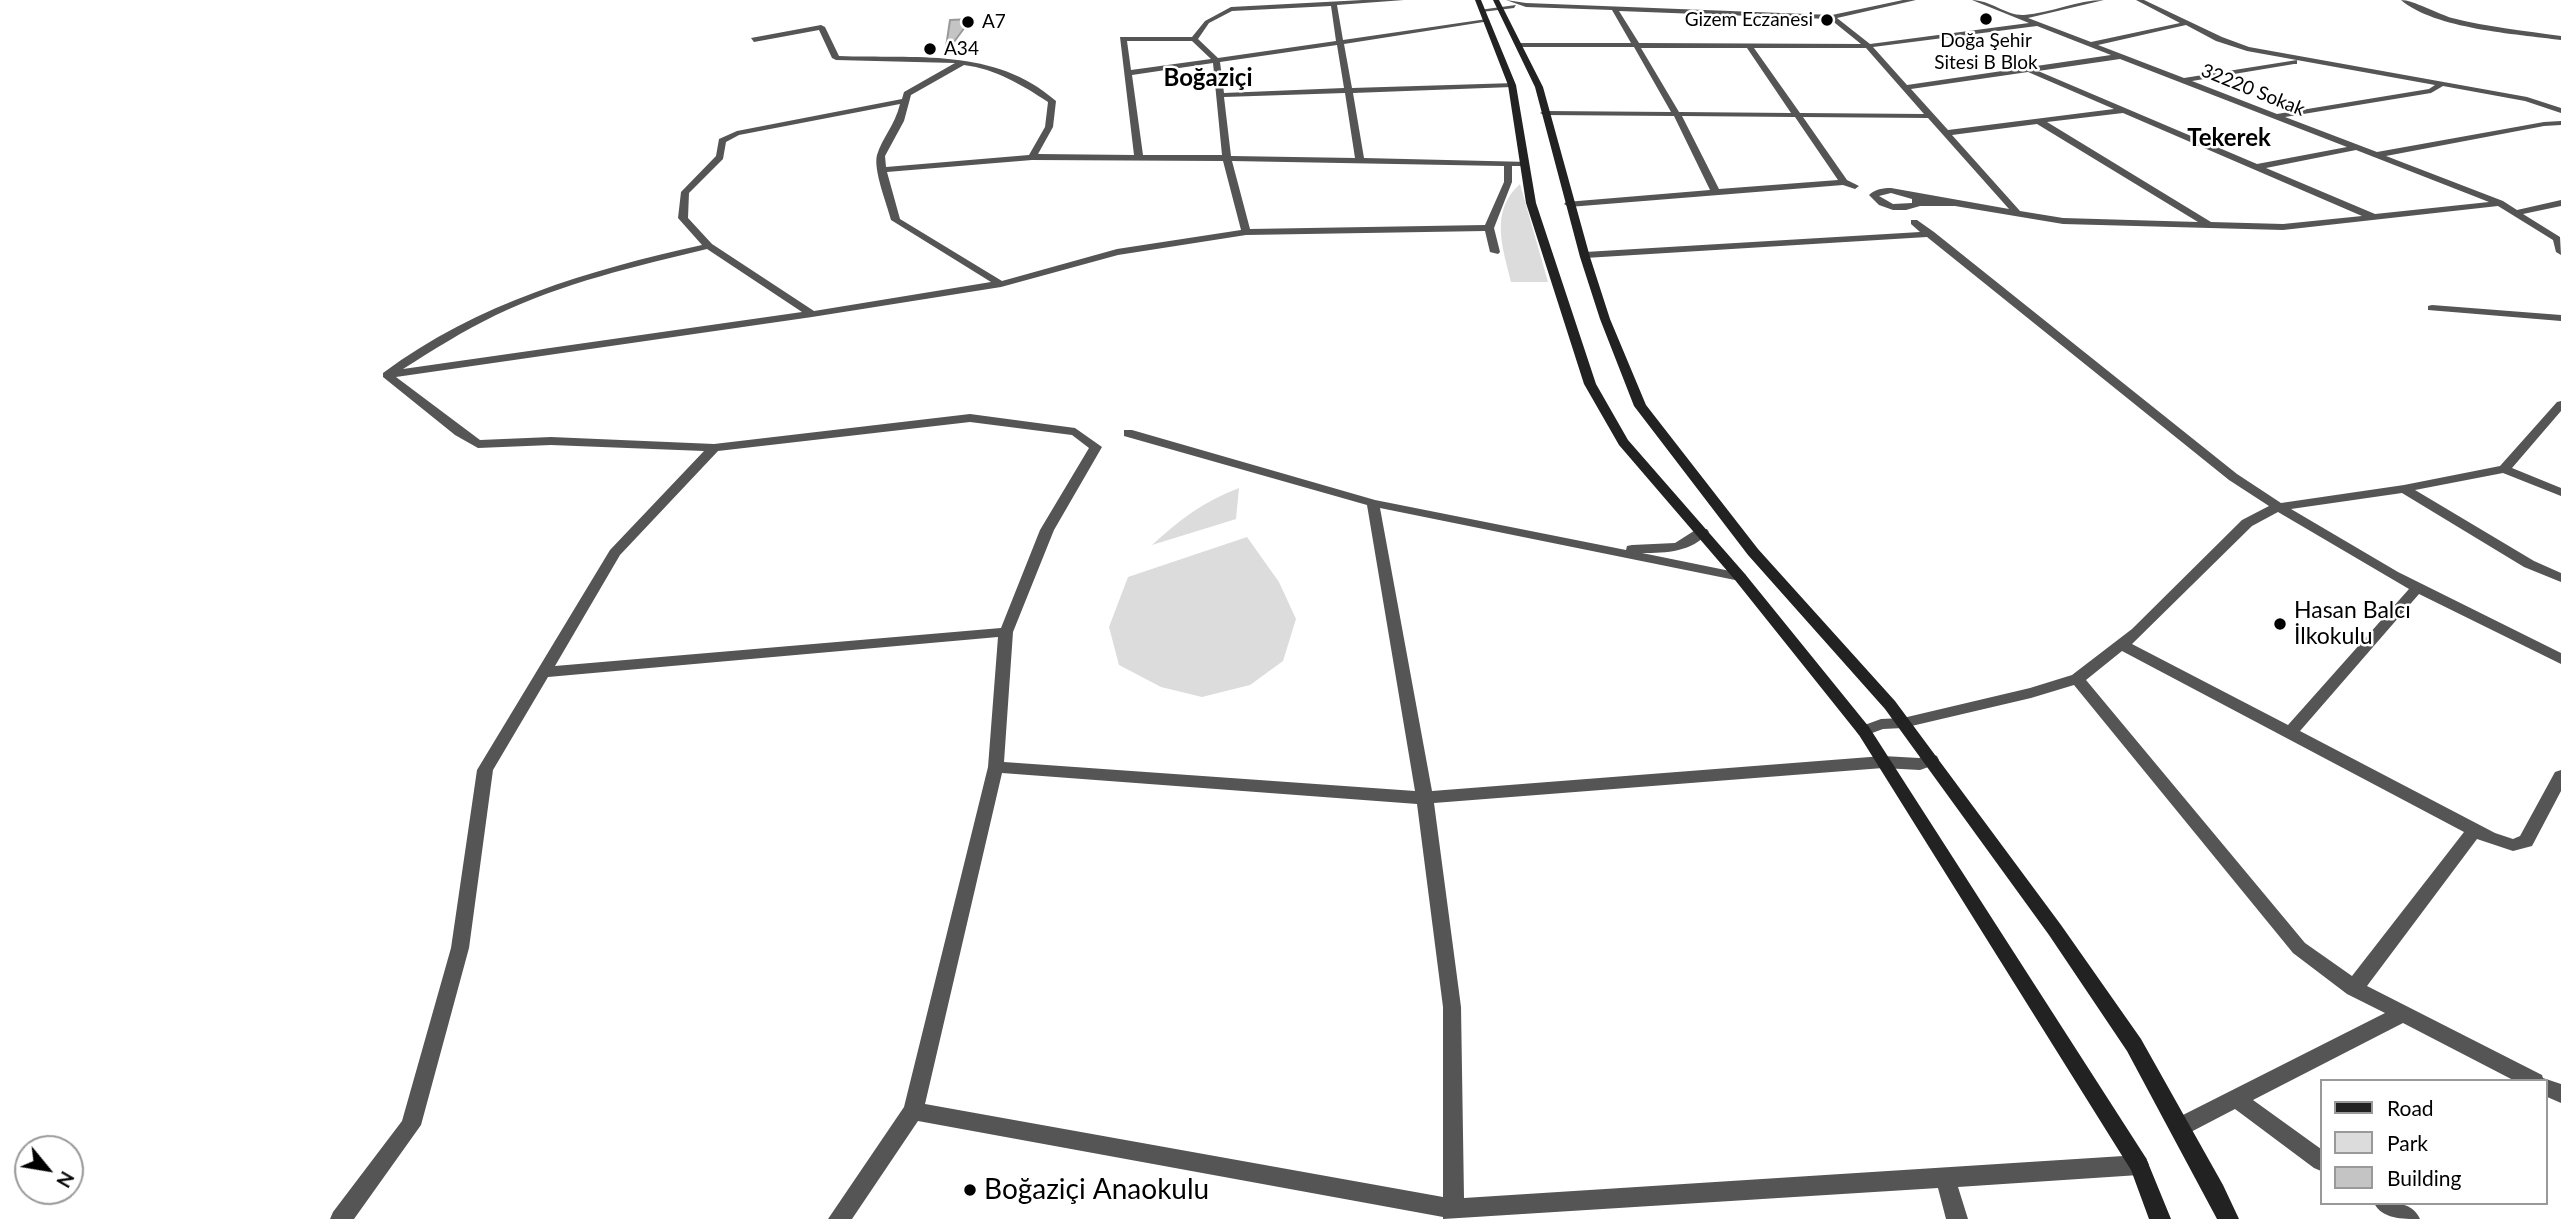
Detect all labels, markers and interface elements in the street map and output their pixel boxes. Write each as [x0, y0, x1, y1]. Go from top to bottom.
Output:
place label: Gizem Eczanesi [1685, 9, 1813, 31]
place label: A7 [982, 11, 1006, 33]
marker: Doğa Şehir Sitesi B Blok [1978, 11, 1994, 27]
marker: Gizem Eczanesi [1819, 12, 1835, 28]
marker: A7 [960, 14, 976, 30]
place label: Doğa Şehir Sitesi B Blok [1934, 30, 2038, 74]
place label: A34 [944, 38, 979, 60]
marker: A34 [922, 41, 938, 57]
street label: 32220 Sokak [2198, 59, 2308, 121]
district label: Boğaziçi [1164, 64, 1252, 92]
district label: Tekerek [2187, 124, 2271, 152]
place label: Hasan Balcı İlkokulu [2294, 597, 2411, 651]
marker: Hasan Balcı İlkokulu [2272, 616, 2288, 632]
legend [2320, 1079, 2547, 1205]
text: Road [2387, 1095, 2434, 1120]
text: Park [2387, 1130, 2428, 1155]
north arrow [14, 1135, 84, 1205]
text: Building [2387, 1165, 2462, 1190]
text: N [52, 1168, 80, 1192]
place label: Boğaziçi Anaokulu [984, 1173, 1209, 1207]
marker: Boğaziçi Anaokulu [962, 1182, 978, 1198]

